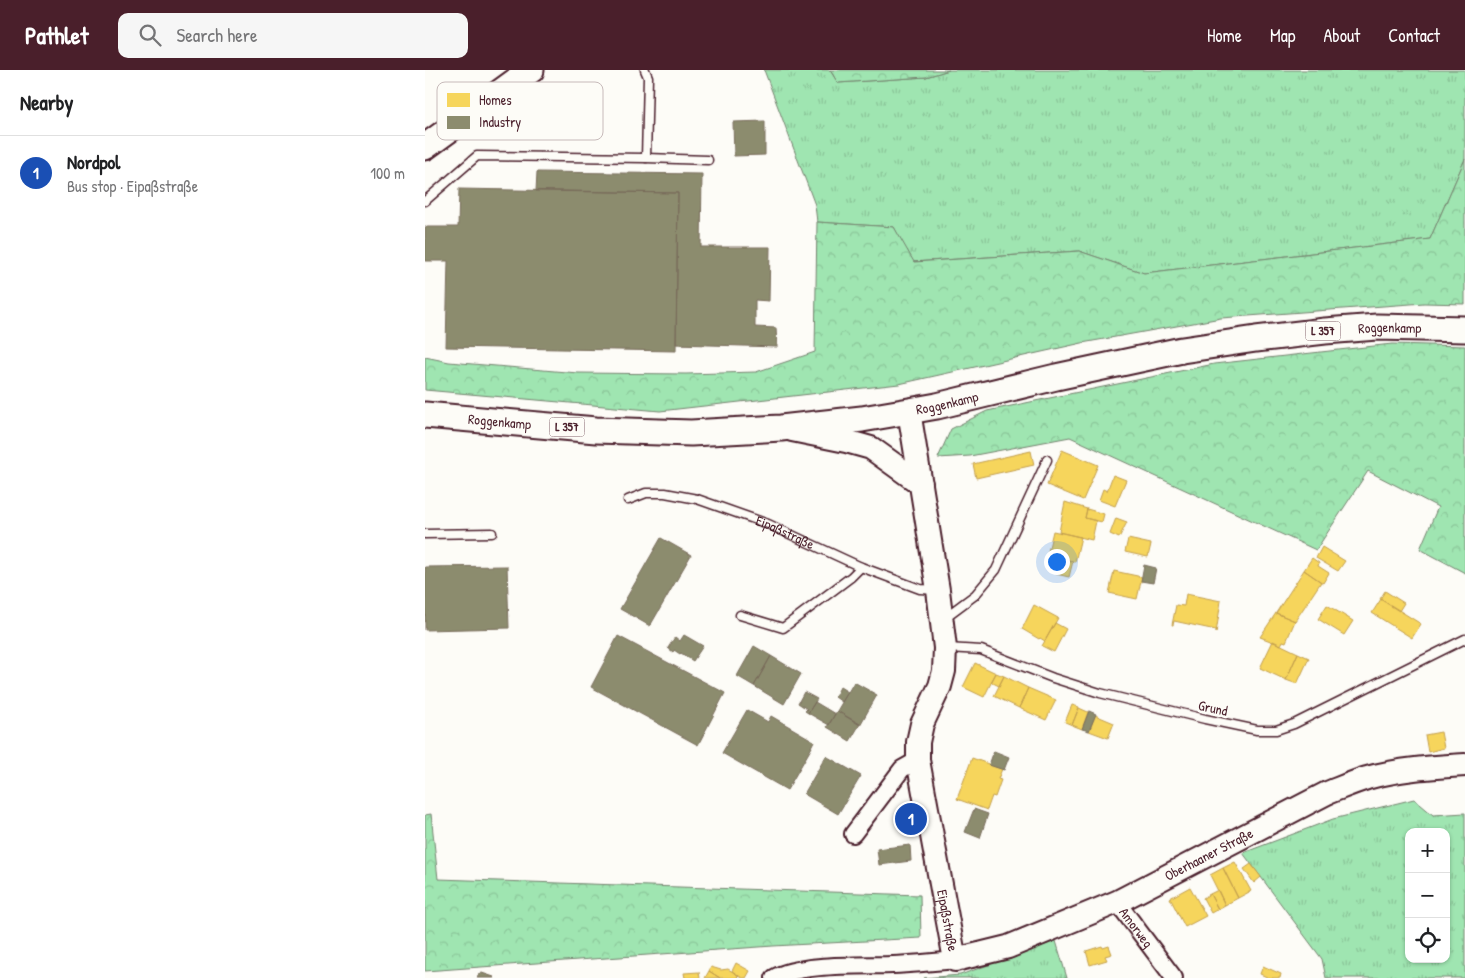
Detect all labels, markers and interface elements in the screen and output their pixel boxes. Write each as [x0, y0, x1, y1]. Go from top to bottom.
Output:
search box [118, 13, 468, 58]
text: Pathlet [25, 19, 88, 51]
icon: search [136, 21, 164, 49]
text: Search here [176, 22, 258, 48]
text: Home [1207, 23, 1242, 48]
text: Map [1270, 23, 1295, 48]
text: About [1323, 23, 1360, 48]
text: Contact [1388, 23, 1440, 48]
legend [437, 82, 603, 140]
text: Nearby [20, 88, 73, 117]
text: Homes [479, 90, 512, 109]
text: Industry [479, 112, 521, 132]
text: Nordpol [67, 149, 120, 175]
text: 1 [33, 162, 39, 184]
text: 100 m [370, 162, 405, 184]
text: Bus stop · Eipaßstraße [67, 175, 198, 197]
street label: Roggenkamp [1357, 317, 1422, 338]
road number: L 357 [1305, 322, 1341, 340]
street label: Roggenkamp [914, 386, 980, 419]
street label: Roggenkamp [467, 409, 532, 434]
road number: L 357 [549, 418, 585, 437]
street label: Eipaßstraße [753, 510, 818, 553]
your location [1044, 549, 1070, 575]
street label: Grund [1197, 695, 1230, 720]
pin: 1 [895, 800, 927, 838]
street label: Oberhaaner Straße [1161, 823, 1256, 885]
map controls [1405, 828, 1450, 963]
button: + [1405, 828, 1450, 873]
button: − [1405, 873, 1450, 918]
street label: Eipaßstraße [933, 888, 963, 953]
street label: Amorweg [1115, 903, 1158, 952]
button: locate [1405, 918, 1450, 963]

